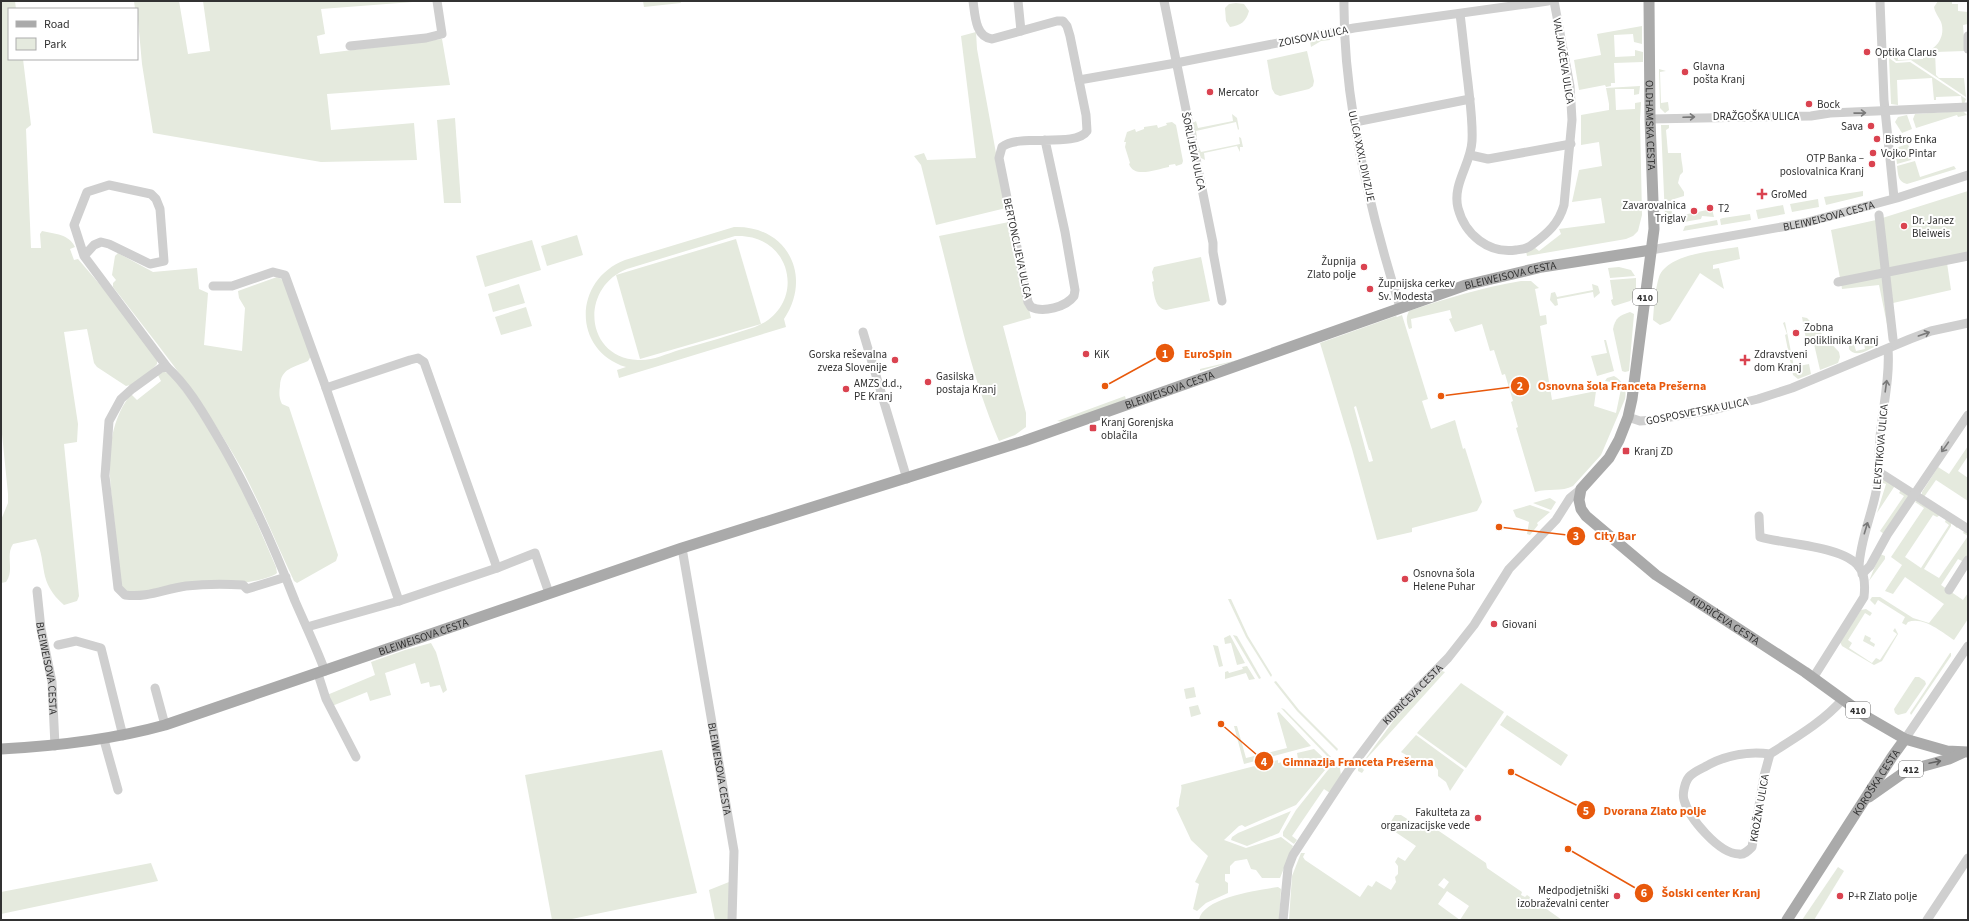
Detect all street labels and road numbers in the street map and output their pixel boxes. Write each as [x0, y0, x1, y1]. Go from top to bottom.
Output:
street label: VALJAVČEVA ULICA [1549, 17, 1578, 105]
street label: ZOISOVA ULICA [1277, 22, 1349, 51]
street label: OLDHAMSKA CESTA [1642, 80, 1659, 170]
street label: ULICA XXXI. DIVIZIJE [1345, 109, 1379, 203]
street label: DRAŽGOŠKA ULICA [1713, 109, 1799, 124]
street label: ŠORLIJEVA ULICA [1178, 110, 1209, 192]
street label: BERTONCLJEVA ULICA [1000, 196, 1035, 300]
street label: BLEIWEISOVA CESTA [1782, 197, 1876, 235]
street label: BLEIWEISOVA CESTA [1463, 258, 1557, 293]
road number: 410 [1633, 289, 1657, 305]
street label: BLEIWEISOVA CESTA [1123, 367, 1216, 413]
street label: GOSPOSVETSKA ULICA [1645, 394, 1750, 429]
street label: LEVSTIKOVA ULICA [1869, 404, 1892, 490]
street label: KIDRIČEVA CESTA [1687, 592, 1763, 649]
street label: BLEIWEISOVA CESTA [377, 615, 470, 659]
street label: BLEIWEISOVA CESTA [32, 621, 61, 715]
street label: KIDRIČEVA CESTA [1379, 661, 1446, 728]
road number: 410 [1846, 702, 1870, 718]
street label: BLEIWEISOVA CESTA [704, 721, 735, 816]
street label: KOROŠKA CESTA [1849, 746, 1903, 819]
road number: 412 [1899, 761, 1923, 777]
street label: KROŽNA ULICA [1746, 773, 1773, 843]

